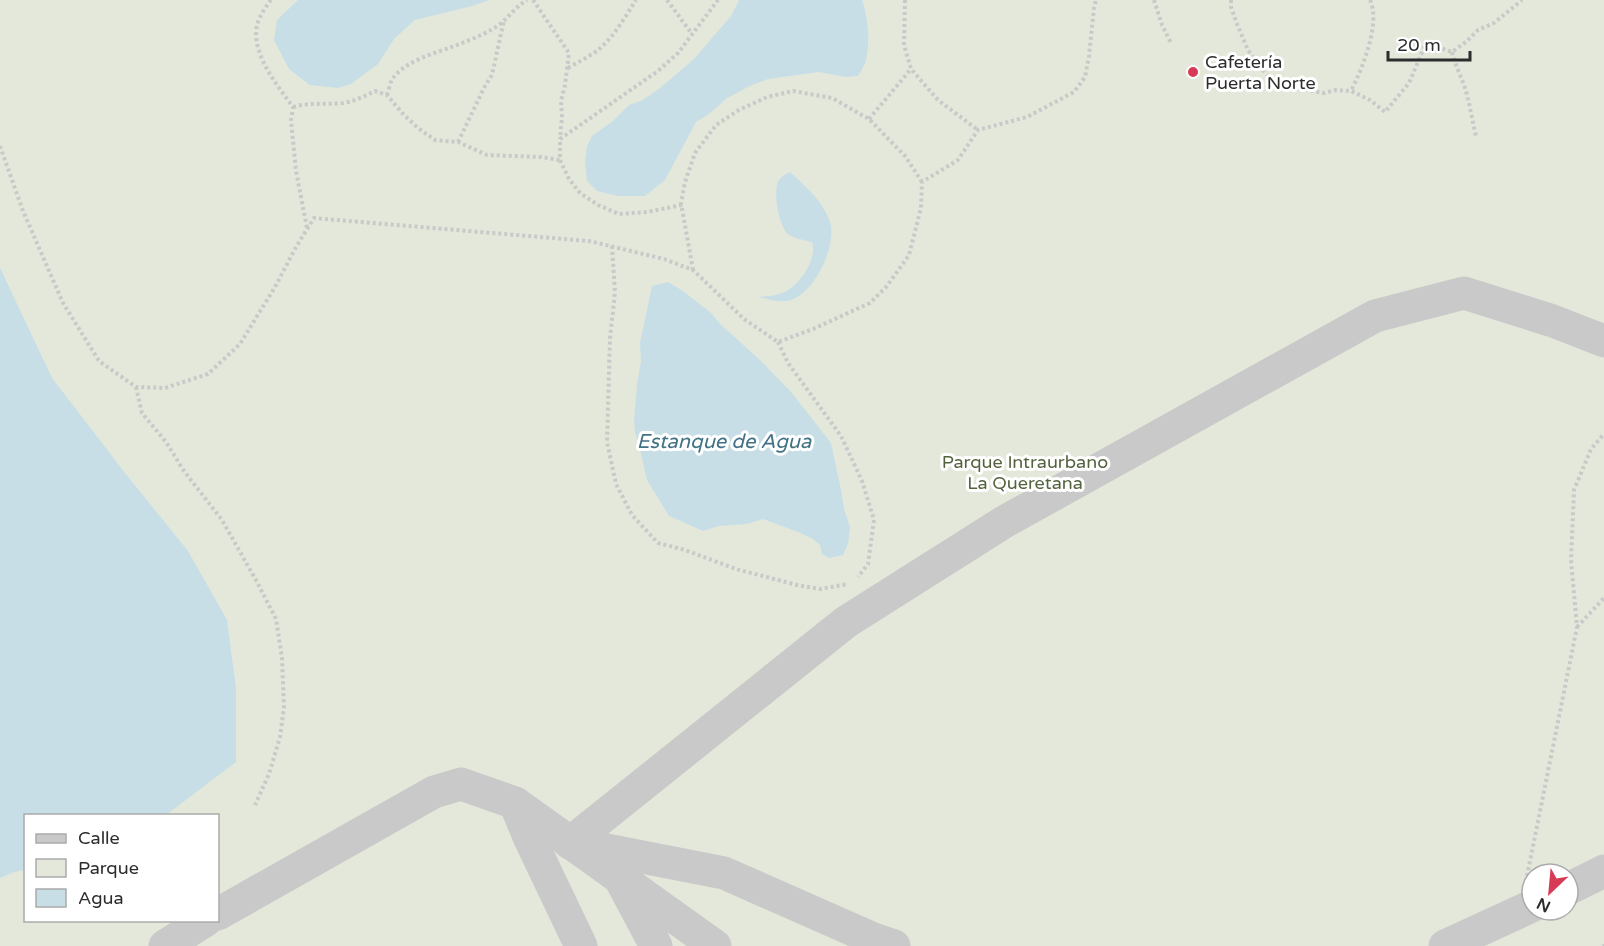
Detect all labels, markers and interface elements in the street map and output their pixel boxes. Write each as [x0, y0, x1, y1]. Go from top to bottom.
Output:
scale bar [1388, 24, 1470, 62]
text: 20 m [1397, 34, 1441, 56]
place label: Cafetería Puerta Norte [1205, 51, 1316, 94]
marker: Cafetería Puerta Norte [1186, 65, 1200, 79]
water label: Estanque de Agua [637, 430, 812, 454]
park label: Parque Intraurbano La Queretana [942, 451, 1108, 494]
legend [24, 814, 219, 922]
text: Calle [78, 827, 120, 849]
text: Parque [78, 857, 139, 879]
north arrow [1520, 862, 1580, 922]
text: Agua [78, 887, 124, 909]
text: N [1534, 893, 1554, 916]

